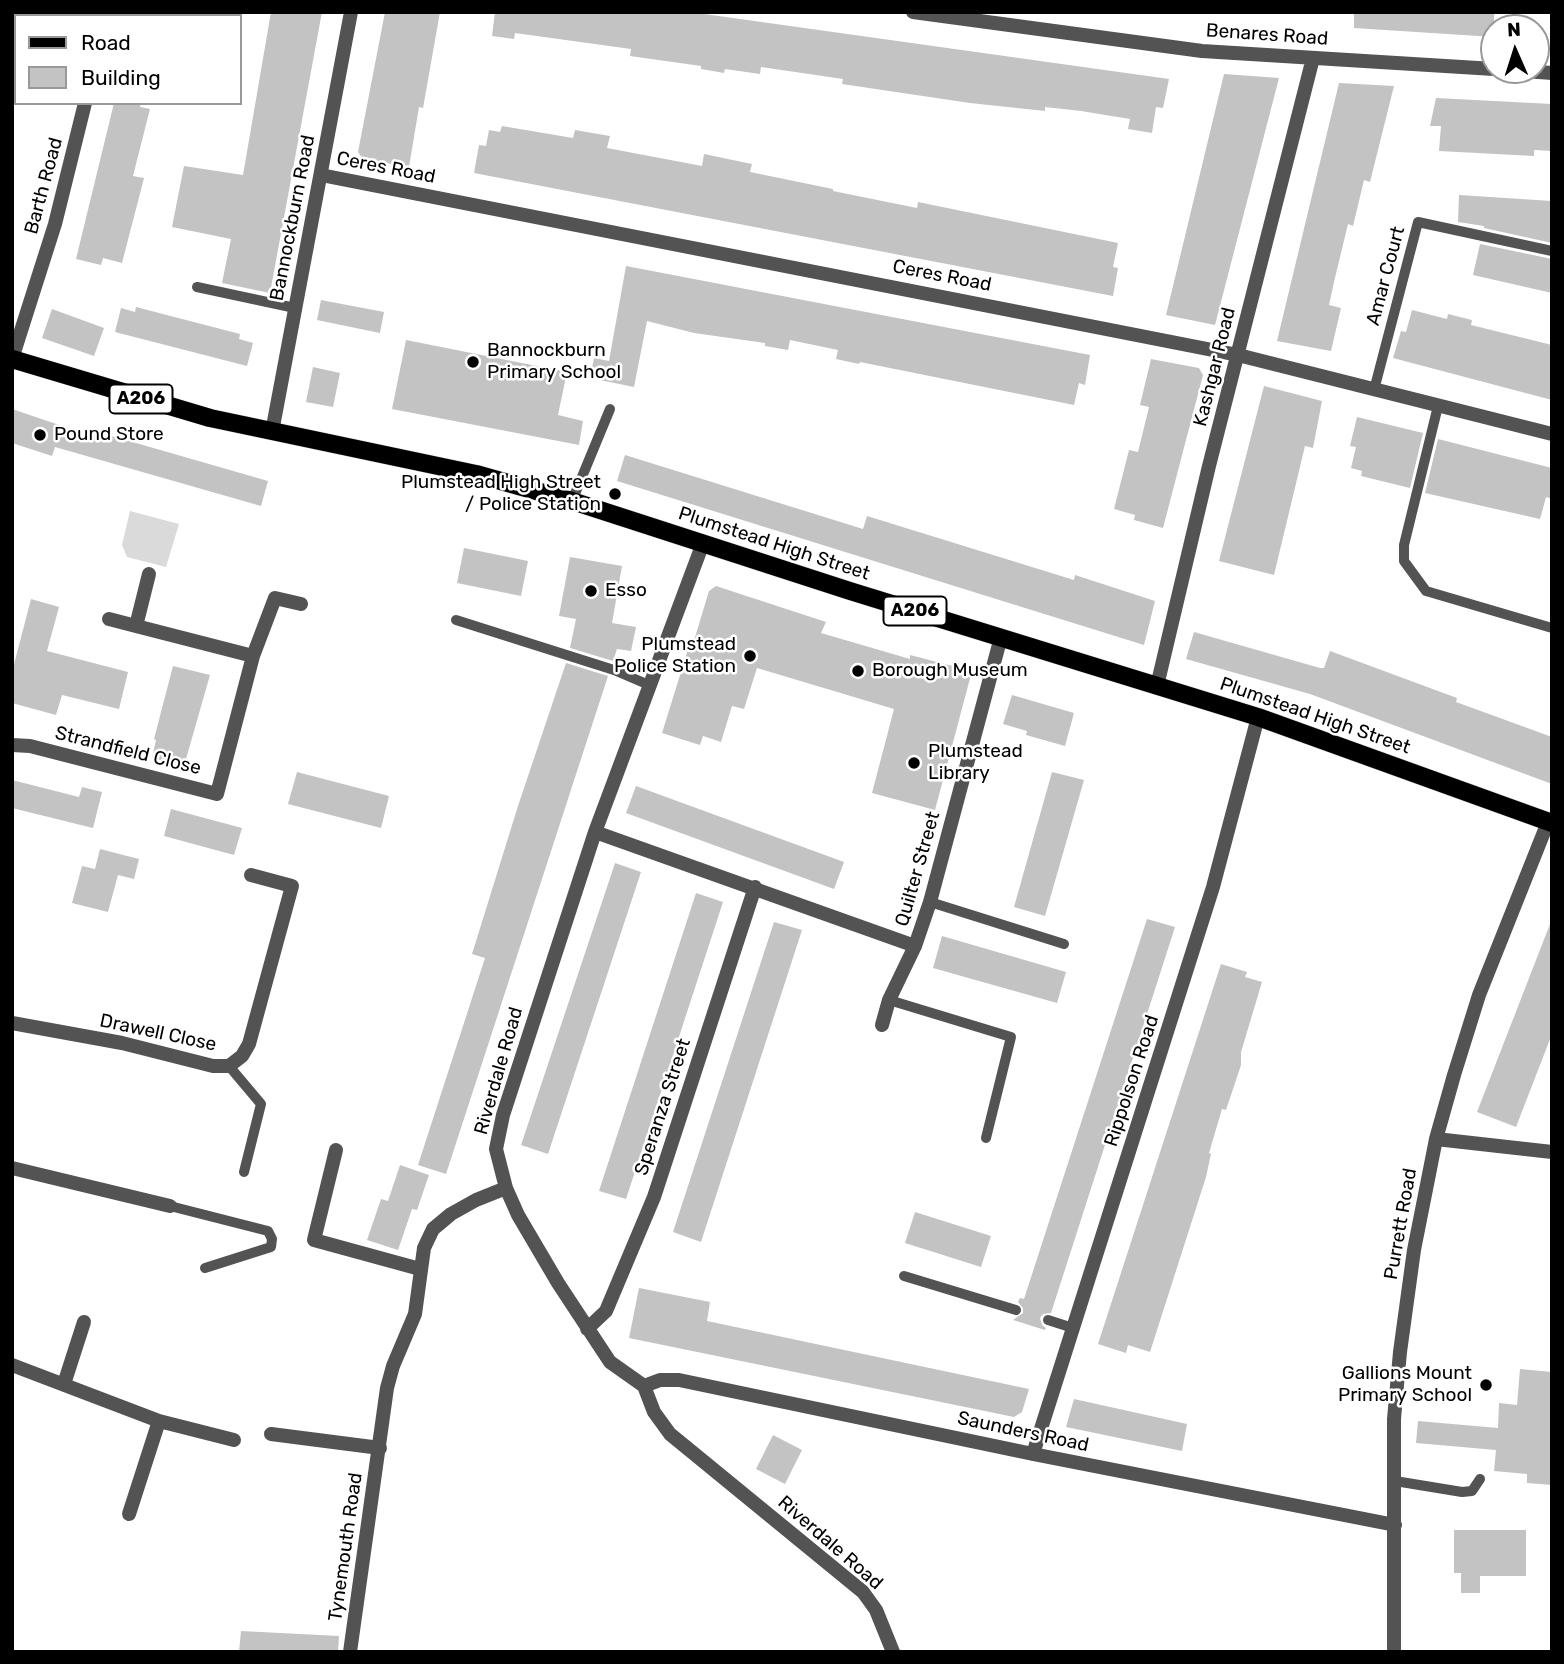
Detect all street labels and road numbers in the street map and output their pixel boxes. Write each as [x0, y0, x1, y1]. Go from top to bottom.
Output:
street label: Benares Road [1205, 19, 1329, 51]
street label: Bannockburn Road [266, 133, 320, 303]
street label: Barth Road [20, 135, 68, 237]
street label: Ceres Road [335, 147, 437, 189]
street label: Amar Court [1362, 224, 1410, 328]
street label: Ceres Road [891, 255, 993, 297]
street label: Kashgar Road [1189, 305, 1241, 429]
road number: A206 [110, 384, 172, 414]
street label: Plumstead High Street [675, 502, 873, 586]
road number: A206 [884, 596, 946, 626]
street label: Plumstead High Street [1217, 673, 1413, 759]
street label: Strandfield Close [53, 722, 203, 780]
street label: Quilter Street [891, 809, 945, 929]
street label: Riverdale Road [470, 1005, 528, 1137]
street label: Drawell Close [98, 1010, 218, 1056]
street label: Rippolson Road [1100, 1012, 1164, 1150]
street label: Speranza Street [630, 1036, 696, 1178]
street label: Purrett Road [1380, 1166, 1422, 1282]
street label: Saunders Road [955, 1407, 1091, 1457]
street label: Tynemouth Road [324, 1471, 368, 1623]
street label: Riverdale Road [773, 1491, 887, 1595]

